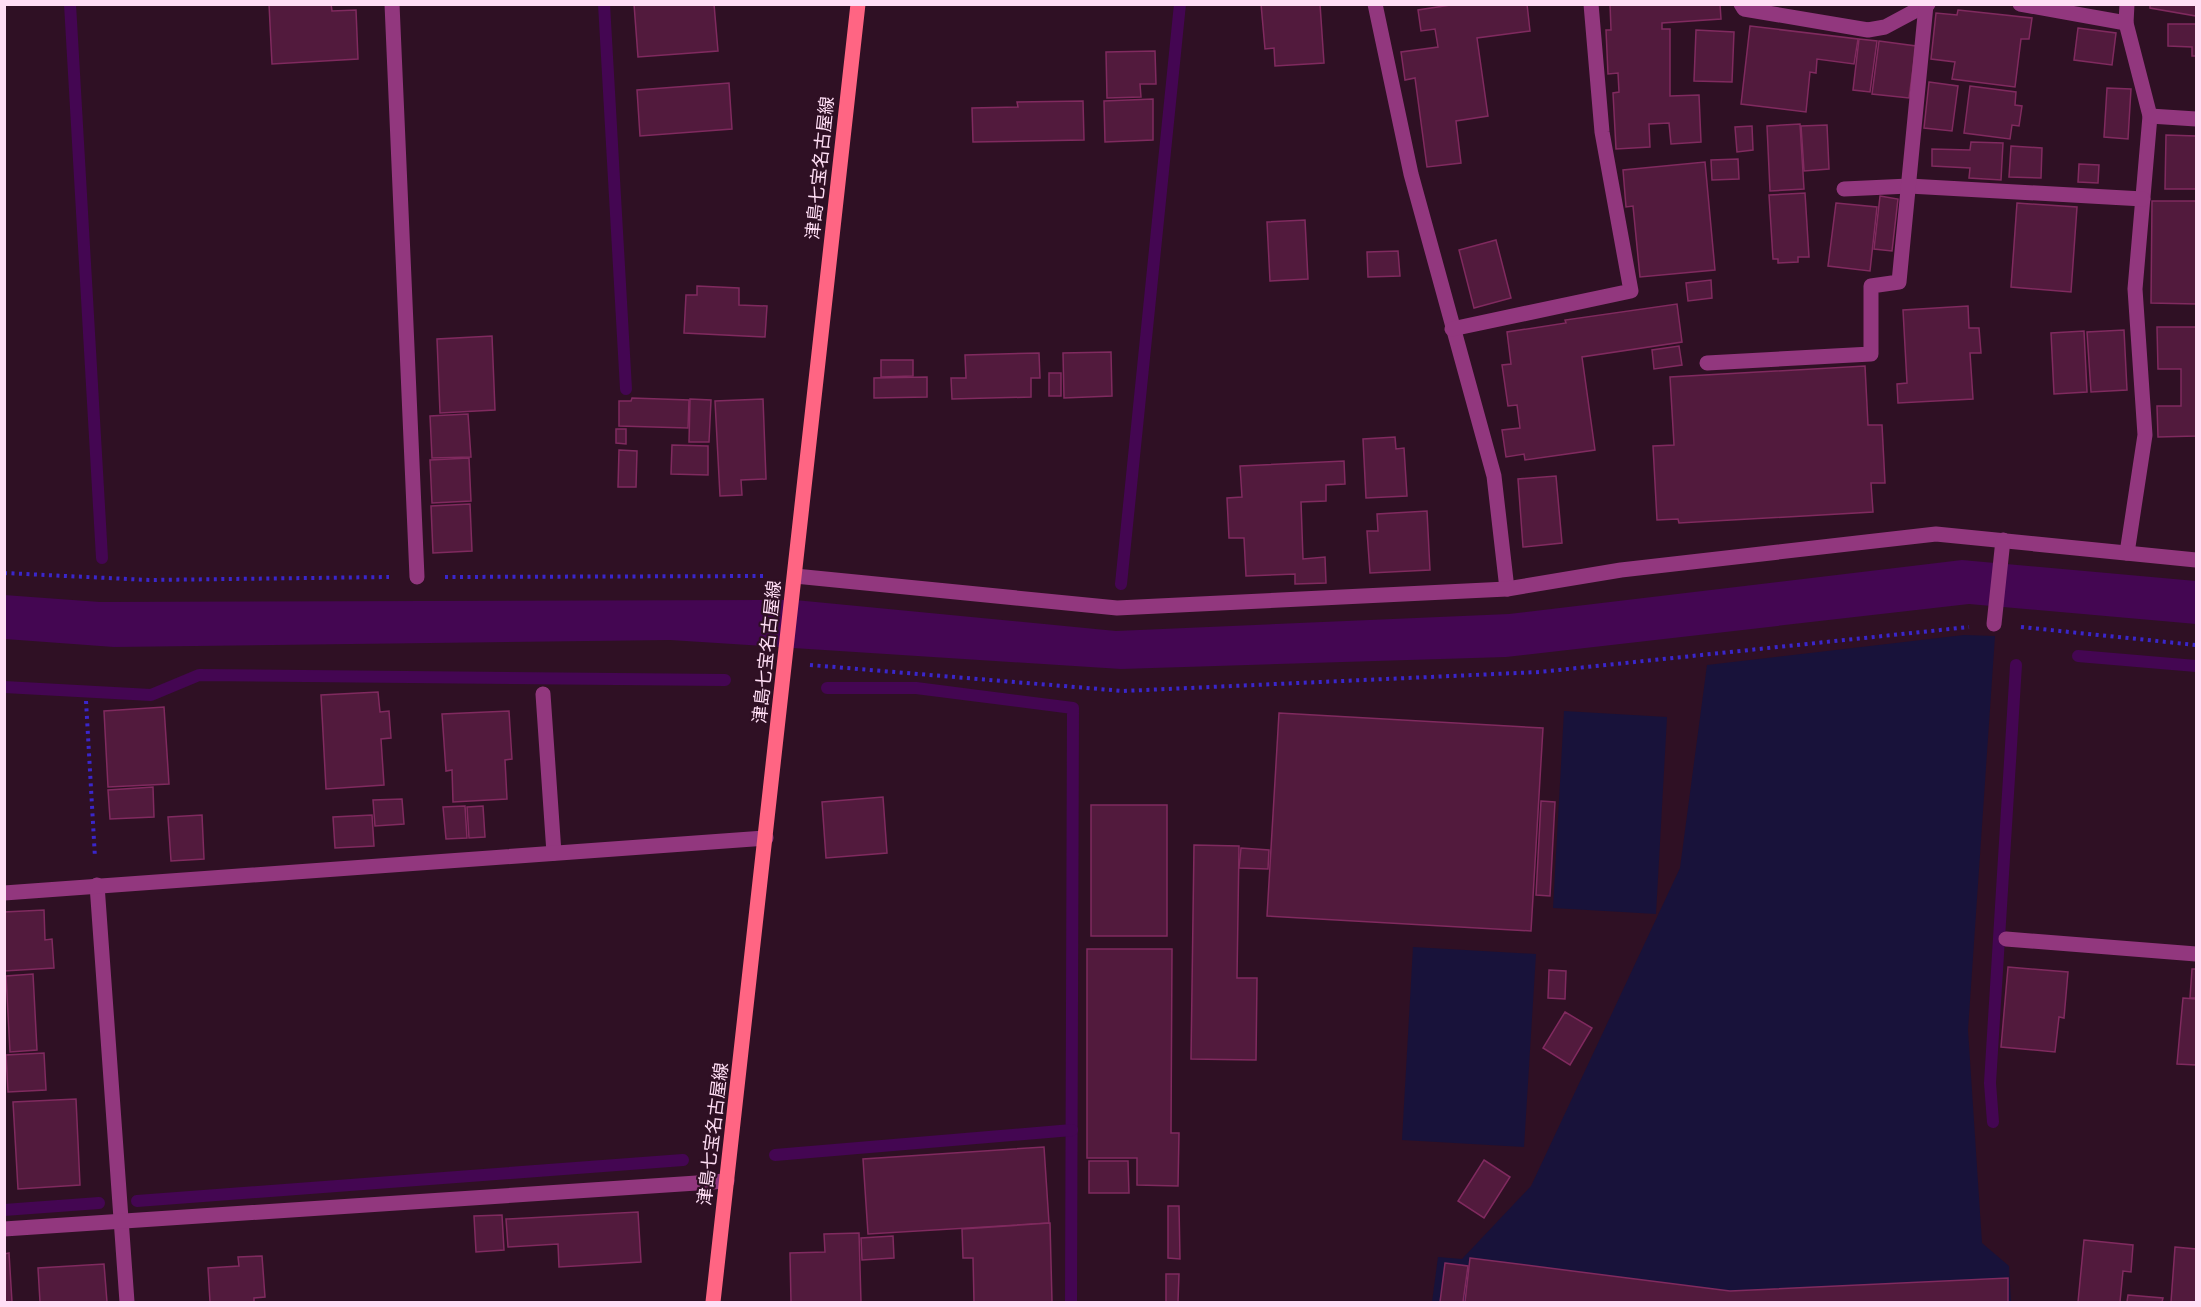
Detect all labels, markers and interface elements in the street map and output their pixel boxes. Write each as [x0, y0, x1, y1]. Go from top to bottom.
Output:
street label: 津島七宝名古屋線 [802, 95, 838, 241]
street label: 津島七宝名古屋線 [749, 579, 785, 725]
street label: 津島七宝名古屋線 [693, 1061, 733, 1207]

